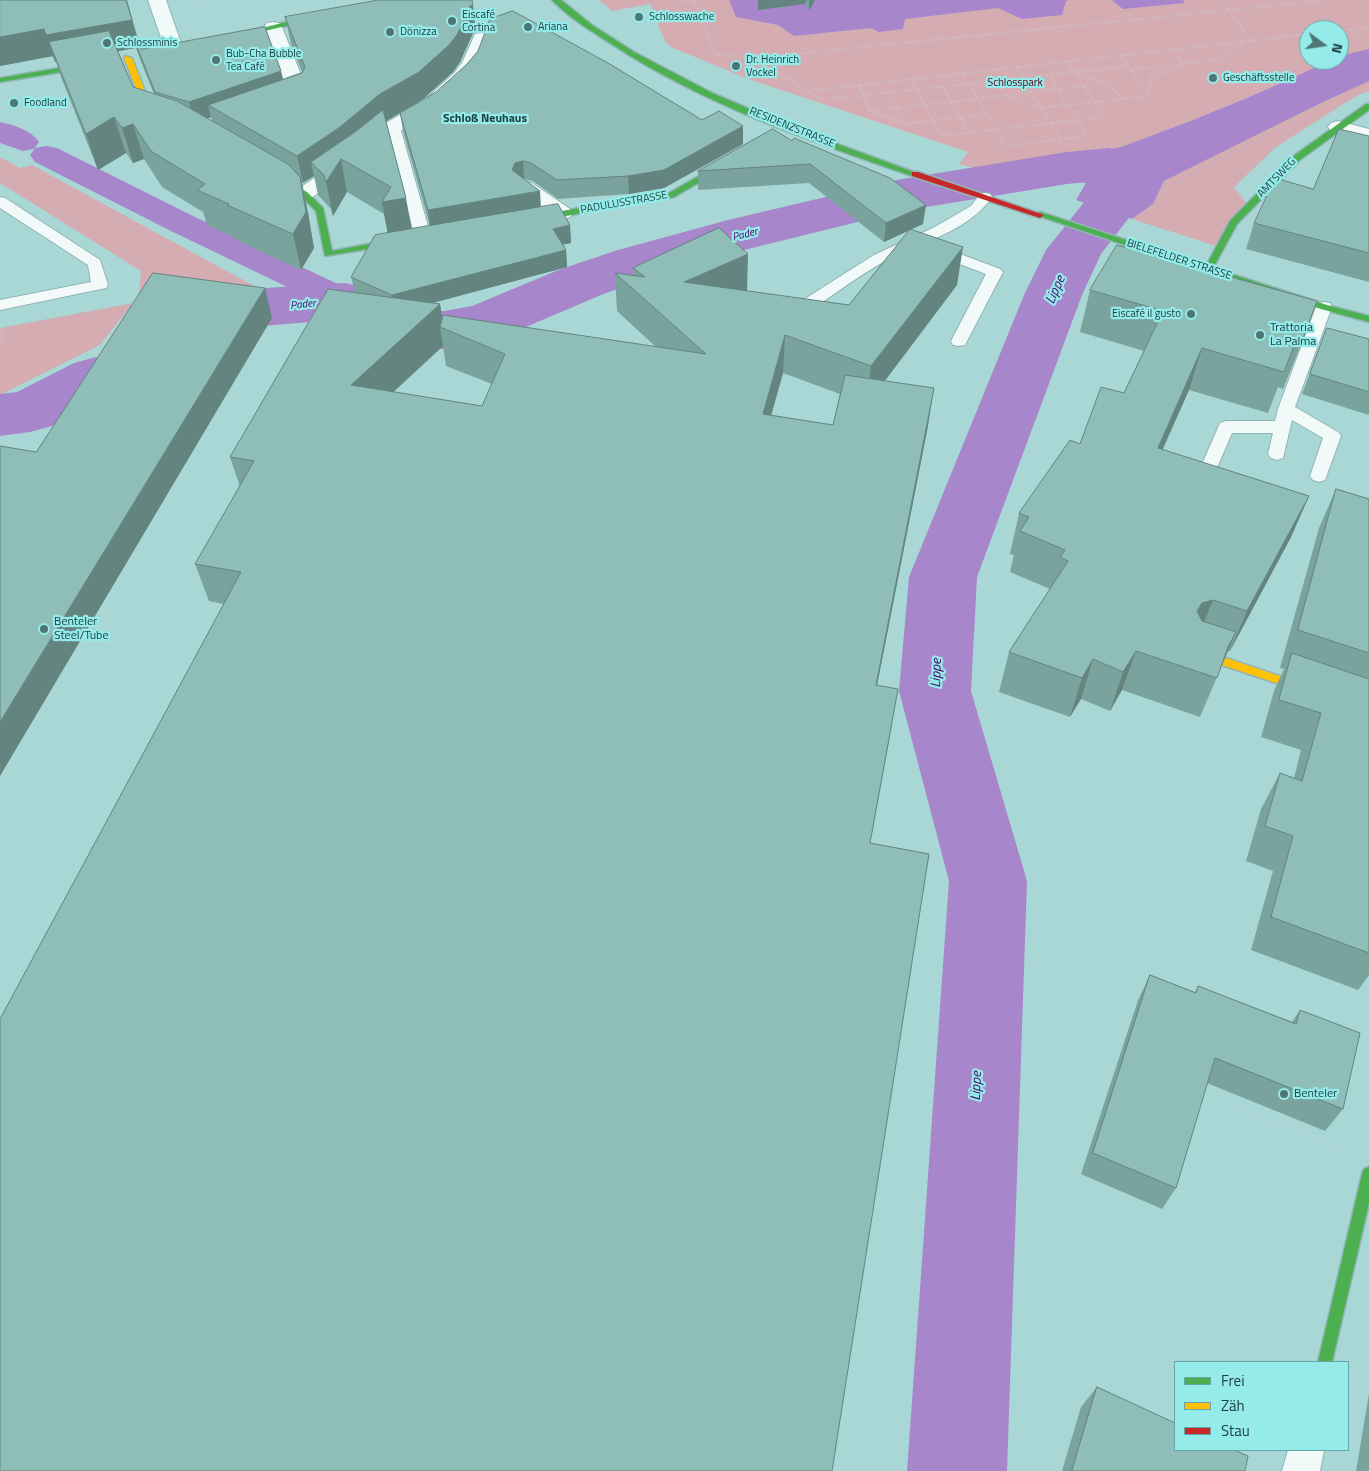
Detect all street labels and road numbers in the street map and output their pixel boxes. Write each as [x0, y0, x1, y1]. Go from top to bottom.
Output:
street label: RESIDENZSTRASSE [747, 105, 837, 151]
street label: AMTSWEG [1255, 155, 1299, 201]
street label: PADULUSSTRASSE [580, 189, 668, 217]
street label: BIELEFELDER STRASSE [1125, 237, 1233, 283]

